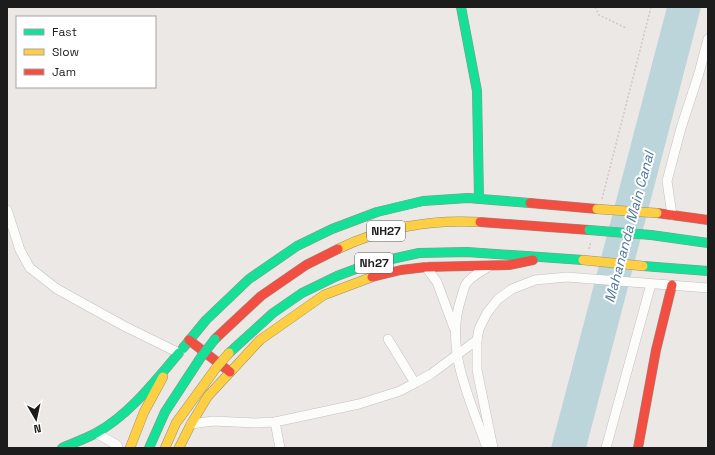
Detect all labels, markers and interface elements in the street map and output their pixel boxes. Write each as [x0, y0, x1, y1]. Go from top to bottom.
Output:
legend [16, 16, 156, 88]
text: Fast [52, 24, 77, 40]
text: Slow [52, 44, 79, 60]
text: Jam [52, 64, 76, 80]
water label: Mahananda Main Canal [600, 148, 658, 304]
road number: NH27 [367, 221, 405, 241]
road number: Nh27 [355, 253, 393, 273]
north arrow [16, 399, 56, 439]
text: N [33, 421, 42, 436]

